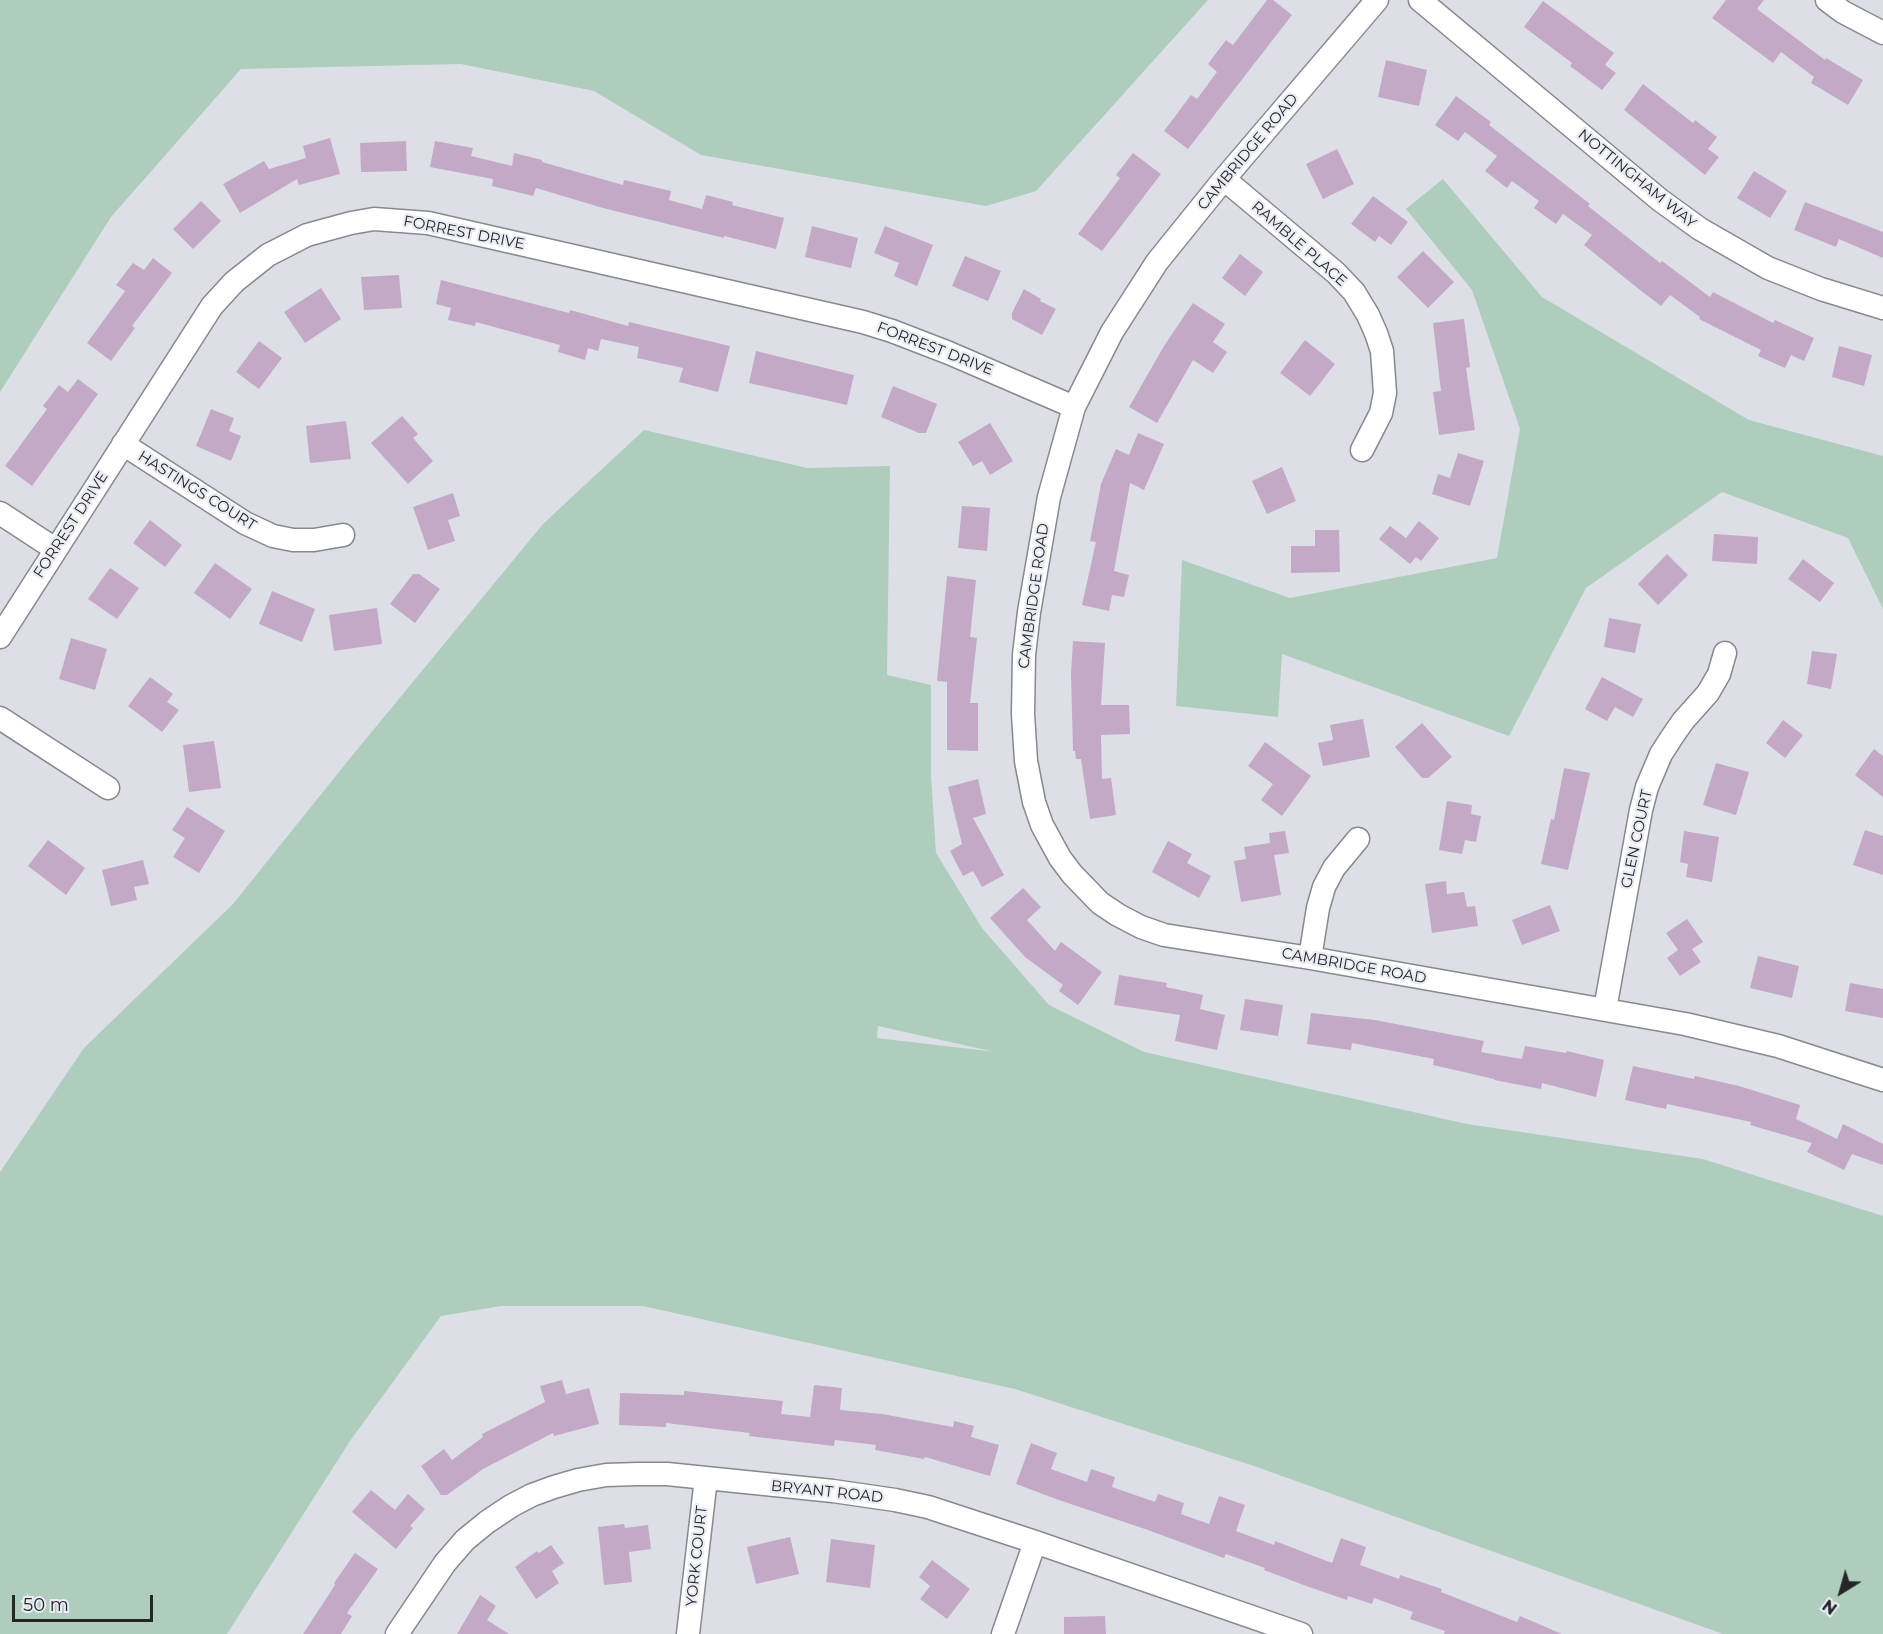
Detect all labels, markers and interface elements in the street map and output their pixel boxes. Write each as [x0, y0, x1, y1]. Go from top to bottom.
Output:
street label: CAMBRIDGE ROAD [1194, 90, 1302, 214]
street label: NOTTINGHAM WAY [1574, 126, 1700, 232]
street label: RAMBLE PLACE [1248, 198, 1350, 290]
street label: FORREST DRIVE [402, 212, 526, 254]
street label: FORREST DRIVE [874, 319, 996, 379]
street label: HASTINGS COURT [135, 447, 259, 535]
street label: FORREST DRIVE [30, 468, 112, 582]
street label: CAMBRIDGE ROAD [1015, 522, 1053, 670]
street label: GLEN COURT [1618, 788, 1656, 890]
street label: CAMBRIDGE ROAD [1280, 944, 1428, 988]
street label: BRYANT ROAD [770, 1477, 884, 1507]
street label: YORK COURT [683, 1505, 711, 1607]
north arrow [1811, 1562, 1871, 1622]
scale bar [15, 1583, 156, 1621]
text: 50 m [23, 1594, 69, 1616]
text: N [1819, 1595, 1841, 1618]

